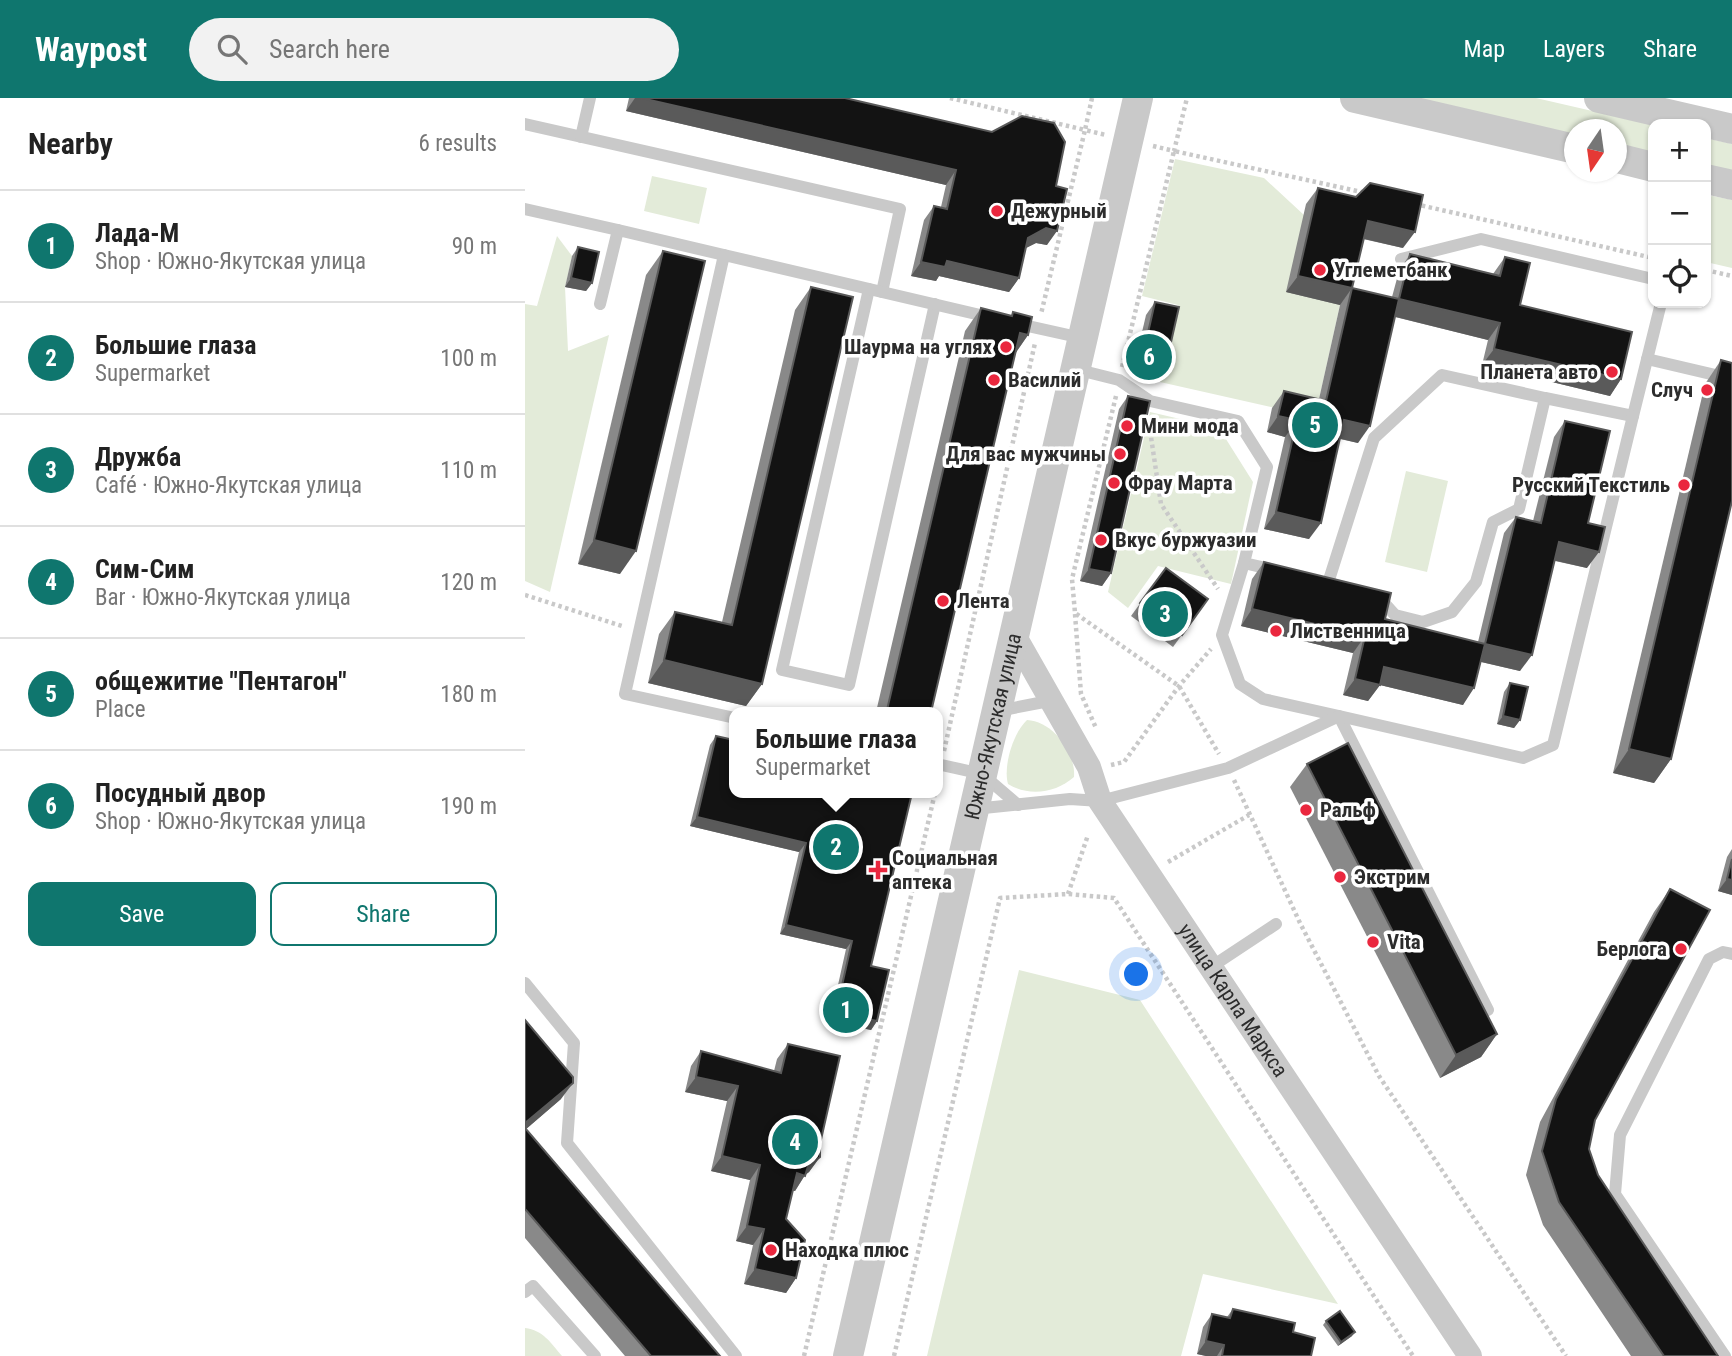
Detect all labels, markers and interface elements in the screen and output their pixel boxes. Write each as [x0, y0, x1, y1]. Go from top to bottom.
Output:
search box [189, 18, 679, 81]
text: Waypost [35, 30, 147, 69]
icon: search [213, 30, 251, 68]
text: Search here [269, 34, 390, 64]
text: Map [1464, 35, 1505, 63]
text: Layers [1543, 35, 1605, 63]
text: Share [1643, 35, 1697, 63]
north arrow [1564, 119, 1627, 182]
map controls [1648, 119, 1711, 308]
button: + [1648, 119, 1711, 182]
text: Nearby [28, 126, 113, 161]
text: 6 results [419, 130, 497, 157]
button: − [1648, 182, 1711, 245]
place label: Дежурный [1011, 199, 1107, 223]
marker: Дежурный [989, 203, 1005, 219]
text: Лада-М [95, 218, 179, 248]
text: 1 [45, 233, 57, 260]
text: 90 m [452, 233, 497, 260]
button: locate [1648, 245, 1711, 308]
text: Shop · Южно-Якутская улица [95, 248, 366, 275]
place label: Углеметбанк [1334, 258, 1448, 282]
marker: Углеметбанк [1312, 262, 1328, 278]
text: Большие глаза [95, 330, 256, 360]
pin: 6 [1126, 331, 1172, 383]
place label: Шаурма на углях [844, 335, 992, 359]
marker: Шаурма на углях [998, 339, 1014, 355]
text: 2 [45, 345, 57, 372]
text: 100 m [440, 345, 497, 372]
text: Supermarket [95, 360, 210, 387]
place label: Планета авто [1480, 360, 1598, 384]
marker: Планета авто [1604, 364, 1620, 380]
place label: Василий [1008, 368, 1081, 392]
marker: Василий [986, 372, 1002, 388]
place label: Случ [1651, 378, 1693, 402]
marker: Случ [1699, 382, 1715, 398]
pin: 5 [1292, 399, 1338, 451]
place label: Мини мода [1141, 414, 1239, 438]
marker: Мини мода [1119, 418, 1135, 434]
text: Дружба [95, 442, 181, 472]
place label: Для вас мужчины [946, 442, 1106, 466]
marker: Для вас мужчины [1112, 446, 1128, 462]
text: 3 [45, 457, 57, 484]
text: 110 m [440, 457, 497, 484]
place label: Фрау Марта [1128, 471, 1233, 495]
text: Café · Южно-Якутская улица [95, 472, 362, 499]
place label: Русский Текстиль [1512, 473, 1670, 497]
marker: Фрау Марта [1106, 475, 1122, 491]
marker: Русский Текстиль [1676, 477, 1692, 493]
place label: Вкус буржуазии [1115, 528, 1257, 552]
marker: Вкус буржуазии [1093, 532, 1109, 548]
text: Сим-Сим [95, 554, 195, 584]
text: 4 [45, 569, 57, 596]
text: 120 m [440, 569, 497, 596]
text: Bar · Южно-Якутская улица [95, 584, 351, 611]
pin: 3 [1142, 588, 1188, 640]
place label: Лента [957, 589, 1010, 613]
marker: Лента [935, 593, 951, 609]
place label: Лиственница [1290, 619, 1406, 643]
marker: Лиственница [1268, 623, 1284, 639]
street label: Южно-Якутская улица [960, 631, 1026, 822]
text: общежитие "Пентагон" [95, 666, 347, 696]
text: 5 [45, 681, 57, 708]
text: 180 m [440, 681, 497, 708]
text: Place [95, 696, 145, 723]
popup [729, 707, 943, 798]
text: Большие глаза [755, 724, 917, 754]
text: Supermarket [755, 754, 871, 781]
text: Посудный двор [95, 778, 266, 808]
text: 6 [45, 793, 57, 820]
text: 190 m [440, 793, 497, 820]
place label: Ральф [1320, 798, 1376, 822]
marker: Ральф [1298, 802, 1314, 818]
text: Shop · Южно-Якутская улица [95, 808, 366, 835]
pin: 2 [813, 821, 859, 873]
place label: Социальная аптека [892, 846, 998, 894]
marker: Социальная аптека [870, 862, 886, 878]
place label: Экстрим [1354, 865, 1430, 889]
marker: Экстрим [1332, 869, 1348, 885]
button: Save [28, 882, 256, 946]
button: Share [270, 882, 497, 946]
street label: улица Карла Маркса [1173, 919, 1293, 1081]
place label: Vita [1387, 930, 1421, 954]
marker: Vita [1365, 934, 1381, 950]
place label: Берлога [1597, 937, 1667, 961]
marker: Берлога [1673, 941, 1689, 957]
your location [1119, 957, 1153, 991]
pin: 1 [823, 984, 869, 1036]
pin: 4 [772, 1116, 818, 1168]
place label: Находка плюс [785, 1238, 909, 1262]
marker: Находка плюс [763, 1242, 779, 1258]

